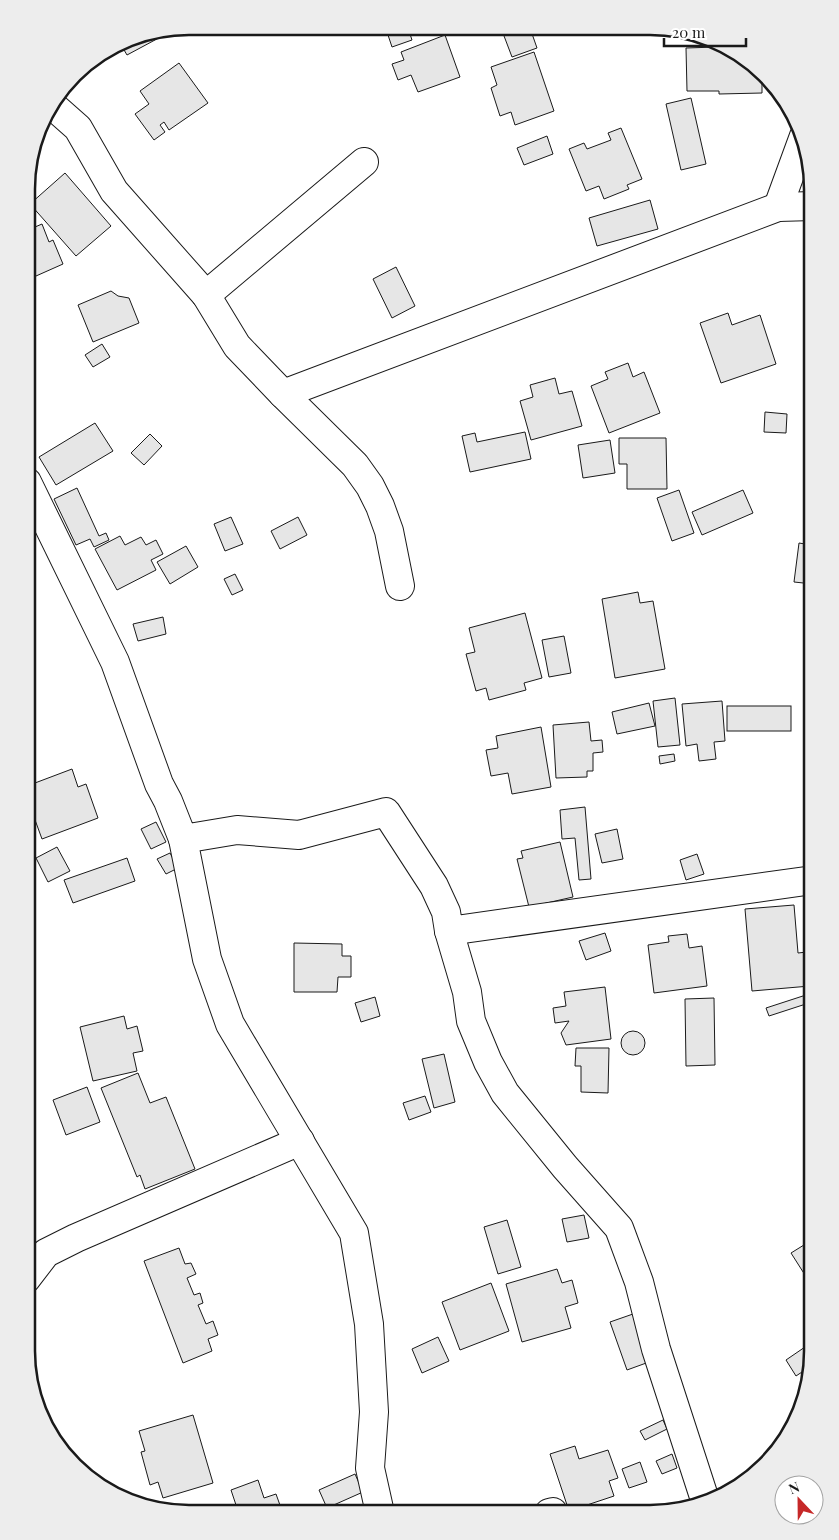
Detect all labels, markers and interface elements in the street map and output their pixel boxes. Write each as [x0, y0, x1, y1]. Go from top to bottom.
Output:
scale bar [664, 15, 746, 47]
text: 20 m [672, 22, 706, 42]
north arrow [774, 1475, 824, 1525]
text: N [786, 1477, 802, 1498]

